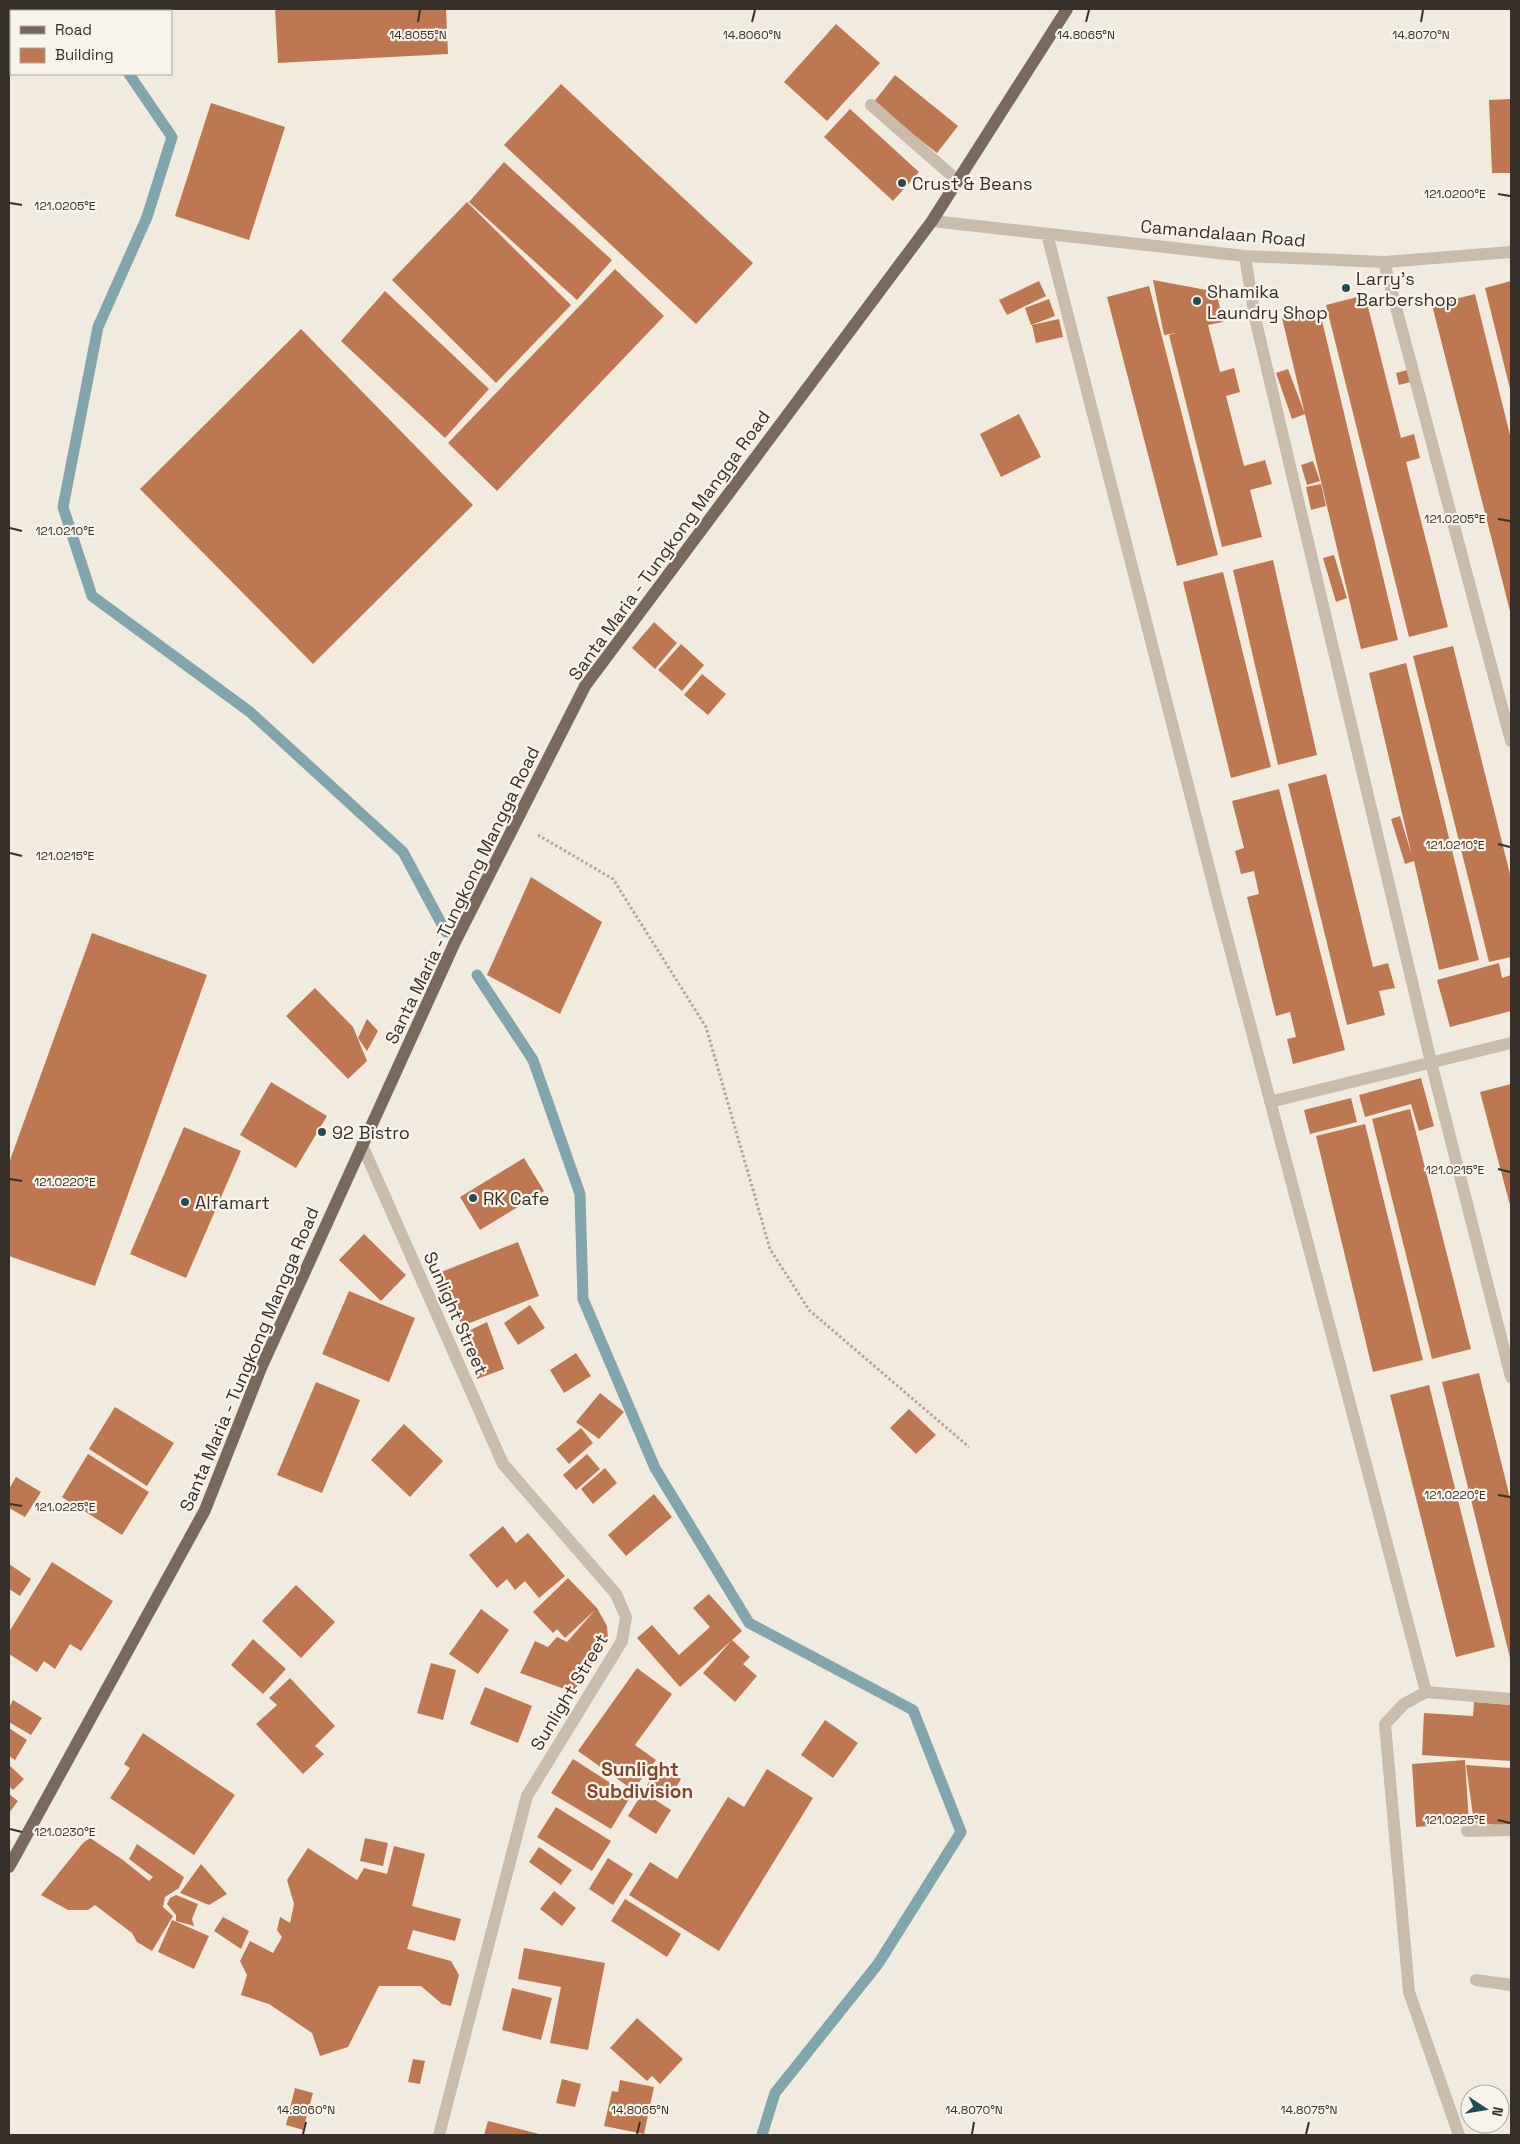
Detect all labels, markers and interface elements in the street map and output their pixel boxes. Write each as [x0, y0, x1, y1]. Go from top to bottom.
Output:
legend [10, 10, 172, 75]
text: Road [55, 20, 92, 39]
text: 14.8055°N [389, 27, 447, 43]
text: 14.8060°N [723, 27, 781, 43]
text: 14.8065°N [1057, 27, 1115, 43]
text: 14.8070°N [1392, 27, 1450, 43]
text: Building [55, 45, 114, 64]
place label: Crust & Beans [912, 172, 1032, 195]
marker: Crust & Beans [896, 177, 908, 189]
text: 121.0200°E [1424, 186, 1486, 202]
text: 121.0205°E [34, 198, 96, 214]
street label: Camandalaan Road [1139, 214, 1307, 252]
place label: Larry's Barbershop [1356, 267, 1457, 311]
place label: Shamika Laundry Shop [1207, 280, 1328, 324]
marker: Larry's Barbershop [1340, 282, 1352, 294]
marker: Shamika Laundry Shop [1191, 295, 1203, 307]
street label: Santa Maria - Tungkong Mangga Road [563, 405, 775, 685]
text: 121.0205°E [1424, 511, 1486, 527]
text: 121.0210°E [35, 523, 95, 539]
street label: Santa Maria - Tungkong Mangga Road [380, 742, 544, 1048]
text: 121.0210°E [1425, 837, 1485, 853]
text: 121.0215°E [36, 848, 95, 864]
place label: 92 Bistro [332, 1121, 410, 1144]
marker: 92 Bistro [316, 1126, 328, 1138]
text: 121.0215°E [1426, 1162, 1485, 1178]
text: 121.0220°E [34, 1174, 96, 1190]
place label: RK Cafe [483, 1187, 549, 1210]
place label: Alfamart [195, 1191, 270, 1214]
marker: RK Cafe [467, 1192, 479, 1204]
marker: Alfamart [179, 1196, 191, 1208]
street label: Santa Maria - Tungkong Mangga Road [174, 1203, 324, 1515]
street label: Sunlight Street [419, 1248, 493, 1378]
text: 121.0220°E [1424, 1487, 1486, 1503]
text: 121.0225°E [35, 1499, 96, 1515]
street label: Sunlight Street [525, 1629, 613, 1755]
district label: Sunlight Subdivision [587, 1757, 693, 1804]
text: 121.0225°E [1425, 1812, 1486, 1828]
text: 121.0230°E [34, 1824, 96, 1840]
north arrow [1460, 2084, 1510, 2134]
text: 14.8060°N [277, 2102, 335, 2118]
text: 14.8065°N [611, 2102, 669, 2118]
text: 14.8070°N [945, 2102, 1003, 2118]
text: 14.8075°N [1280, 2102, 1338, 2118]
text: N [1488, 2105, 1507, 2118]

